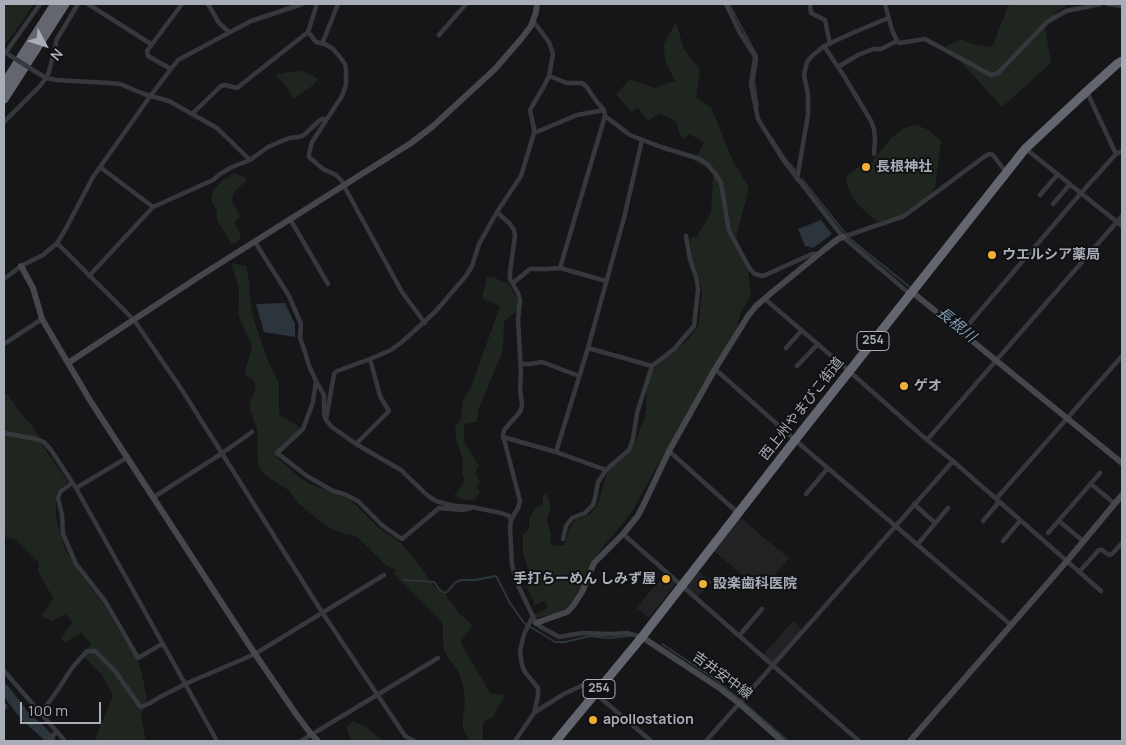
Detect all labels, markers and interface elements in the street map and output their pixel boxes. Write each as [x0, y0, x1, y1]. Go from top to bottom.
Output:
north arrow [20, 20, 70, 70]
text: N [46, 45, 67, 65]
place label: 長根神社 [876, 159, 932, 175]
marker: 長根神社 [860, 161, 872, 173]
place label: ウエルシア薬局 [1002, 247, 1100, 263]
marker: ウエルシア薬局 [986, 249, 998, 261]
water label: 長根川 [933, 304, 979, 346]
road number: 254 [857, 332, 889, 351]
street label: 西上州やまびこ街道 [757, 354, 847, 464]
place label: ゲオ [914, 378, 942, 394]
marker: ゲオ [898, 380, 910, 392]
place label: 手打らーめん しみず屋 [513, 571, 656, 587]
marker: 手打らーめん しみず屋 [660, 573, 672, 585]
place label: 設楽歯科医院 [713, 576, 797, 592]
marker: 設楽歯科医院 [697, 578, 709, 590]
street label: 吉井安中線 [689, 649, 755, 703]
road number: 254 [583, 680, 615, 699]
scale bar [22, 692, 104, 724]
text: 100 m [28, 700, 68, 721]
place label: apollostation [603, 712, 694, 728]
marker: apollostation [587, 714, 599, 726]

